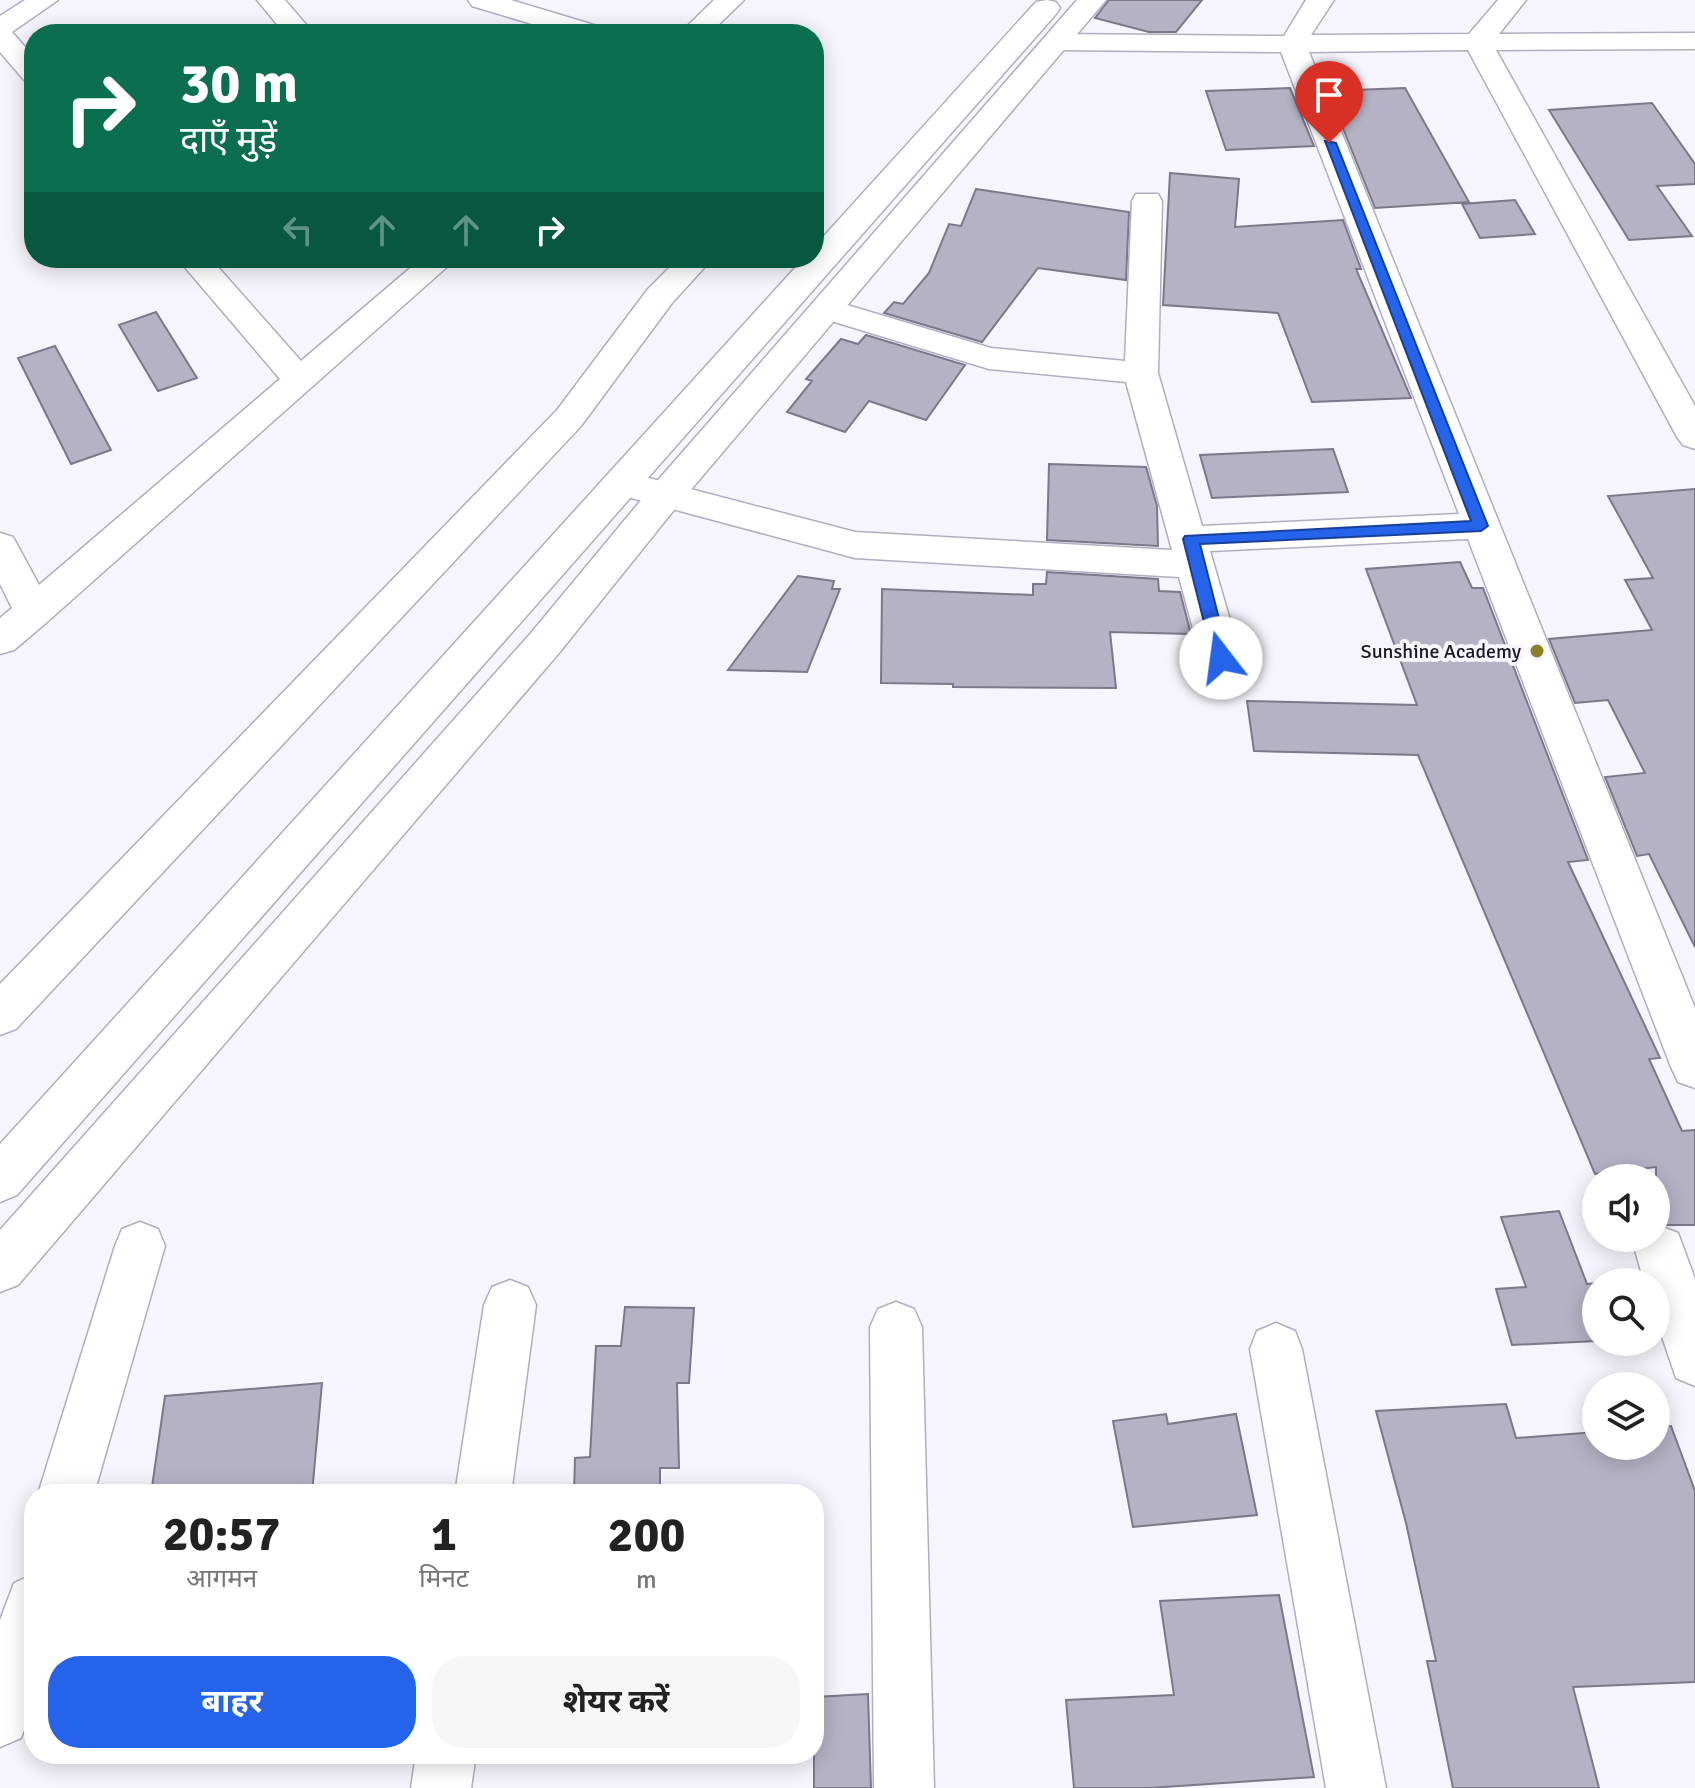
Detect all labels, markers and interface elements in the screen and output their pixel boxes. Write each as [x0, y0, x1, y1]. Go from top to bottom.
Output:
text: 30 m [180, 49, 298, 118]
icon: right [48, 56, 152, 160]
pin [1295, 61, 1363, 143]
icon: arrive [1307, 73, 1351, 117]
text: दाएँ मुड़ें [180, 118, 277, 163]
icon: left [276, 208, 320, 252]
icon: ahead [360, 208, 404, 252]
icon: ahead [444, 208, 488, 252]
icon: right [528, 208, 572, 252]
position arrow [1179, 616, 1263, 700]
place label: Sunshine Academy [1361, 639, 1522, 664]
marker: Sunshine Academy [1528, 642, 1546, 660]
map controls [1582, 1164, 1670, 1460]
button: sound [1582, 1164, 1670, 1252]
button: search [1582, 1268, 1670, 1356]
button: layers [1582, 1372, 1670, 1460]
text: 20:57 [163, 1505, 280, 1564]
text: 1 [431, 1505, 457, 1564]
text: 200 [608, 1506, 685, 1565]
text: आगमन [186, 1563, 257, 1595]
text: मिनट [419, 1563, 469, 1595]
text: m [636, 1564, 657, 1596]
button: बाहर [48, 1656, 416, 1748]
button: शेयर करें [432, 1656, 800, 1748]

